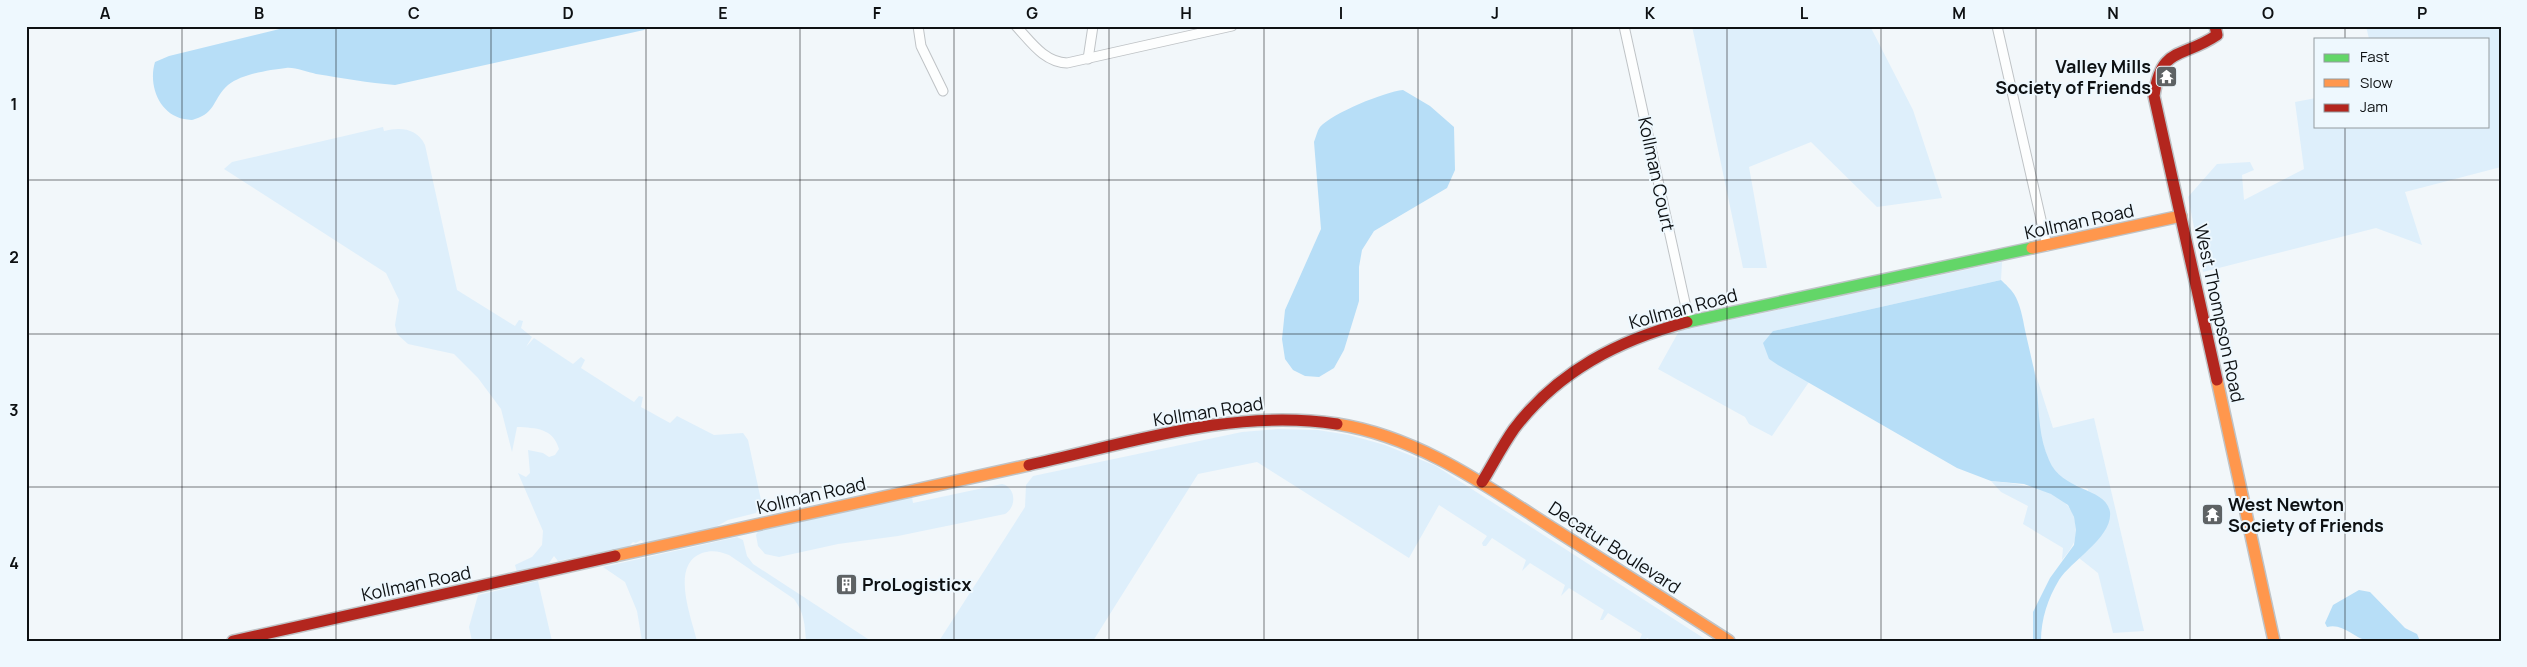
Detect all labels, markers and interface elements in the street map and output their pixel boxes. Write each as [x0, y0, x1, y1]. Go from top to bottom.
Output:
text: A [100, 2, 111, 24]
text: B [254, 2, 264, 24]
text: C [408, 2, 420, 24]
text: D [562, 2, 574, 24]
text: E [718, 2, 728, 24]
text: F [873, 2, 882, 24]
text: G [1026, 2, 1038, 24]
text: H [1180, 2, 1192, 24]
text: I [1339, 2, 1343, 24]
text: J [1491, 2, 1499, 24]
text: K [1645, 2, 1656, 24]
text: L [1800, 2, 1809, 24]
text: M [1952, 2, 1966, 24]
text: N [2107, 2, 2119, 24]
text: O [2262, 2, 2274, 24]
text: P [2417, 2, 2427, 24]
legend [2314, 38, 2490, 128]
text: Fast [2360, 46, 2389, 67]
place label: Valley Mills Society of Friends [1995, 54, 2151, 99]
temple icon: Valley Mills Society of Friends [2155, 64, 2179, 88]
text: Slow [2360, 72, 2393, 93]
text: 1 [10, 93, 18, 115]
text: Jam [2360, 96, 2388, 117]
street label: Kollman Court [1633, 115, 1681, 233]
street label: Kollman Road [2022, 198, 2136, 244]
street label: West Thompson Road [2189, 222, 2251, 404]
text: 2 [9, 246, 19, 268]
street label: Kollman Road [1626, 282, 1740, 334]
street label: Kollman Road [1151, 390, 1265, 432]
text: 3 [9, 399, 19, 421]
street label: Kollman Road [754, 471, 868, 519]
place label: West Newton Society of Friends [2228, 492, 2384, 537]
street label: Decatur Boulevard [1544, 495, 1686, 599]
temple icon: West Newton Society of Friends [2200, 502, 2224, 526]
text: 4 [9, 552, 19, 574]
street label: Kollman Road [359, 560, 473, 606]
building icon: ProLogisticx [834, 572, 858, 596]
place label: ProLogisticx [862, 572, 971, 596]

